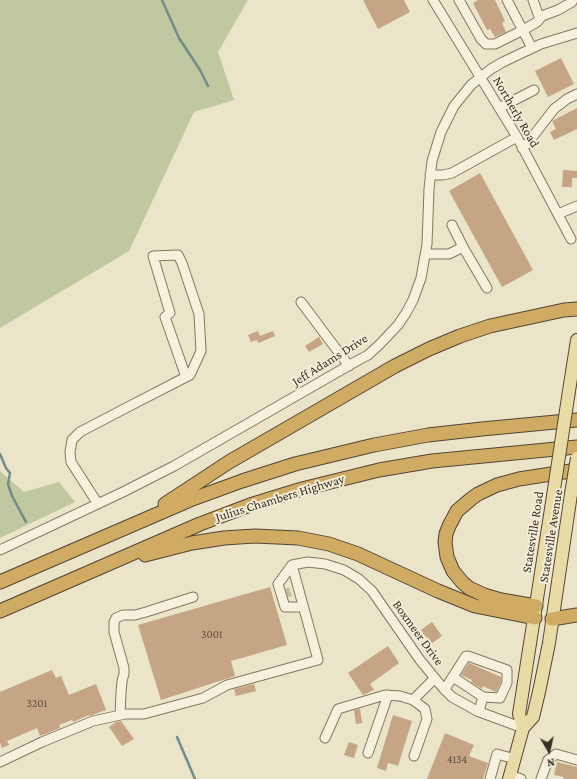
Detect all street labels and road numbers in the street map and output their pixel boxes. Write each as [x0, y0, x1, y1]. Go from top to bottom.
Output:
street label: Northerly Road [489, 74, 543, 150]
street label: Jeff Adams Drive [289, 331, 371, 389]
street label: Julius Chambers Highway [214, 471, 346, 525]
street label: Statesville Avenue [536, 488, 566, 584]
street label: Statesville Road [519, 490, 547, 574]
street label: Boxmeer Drive [389, 597, 447, 669]

